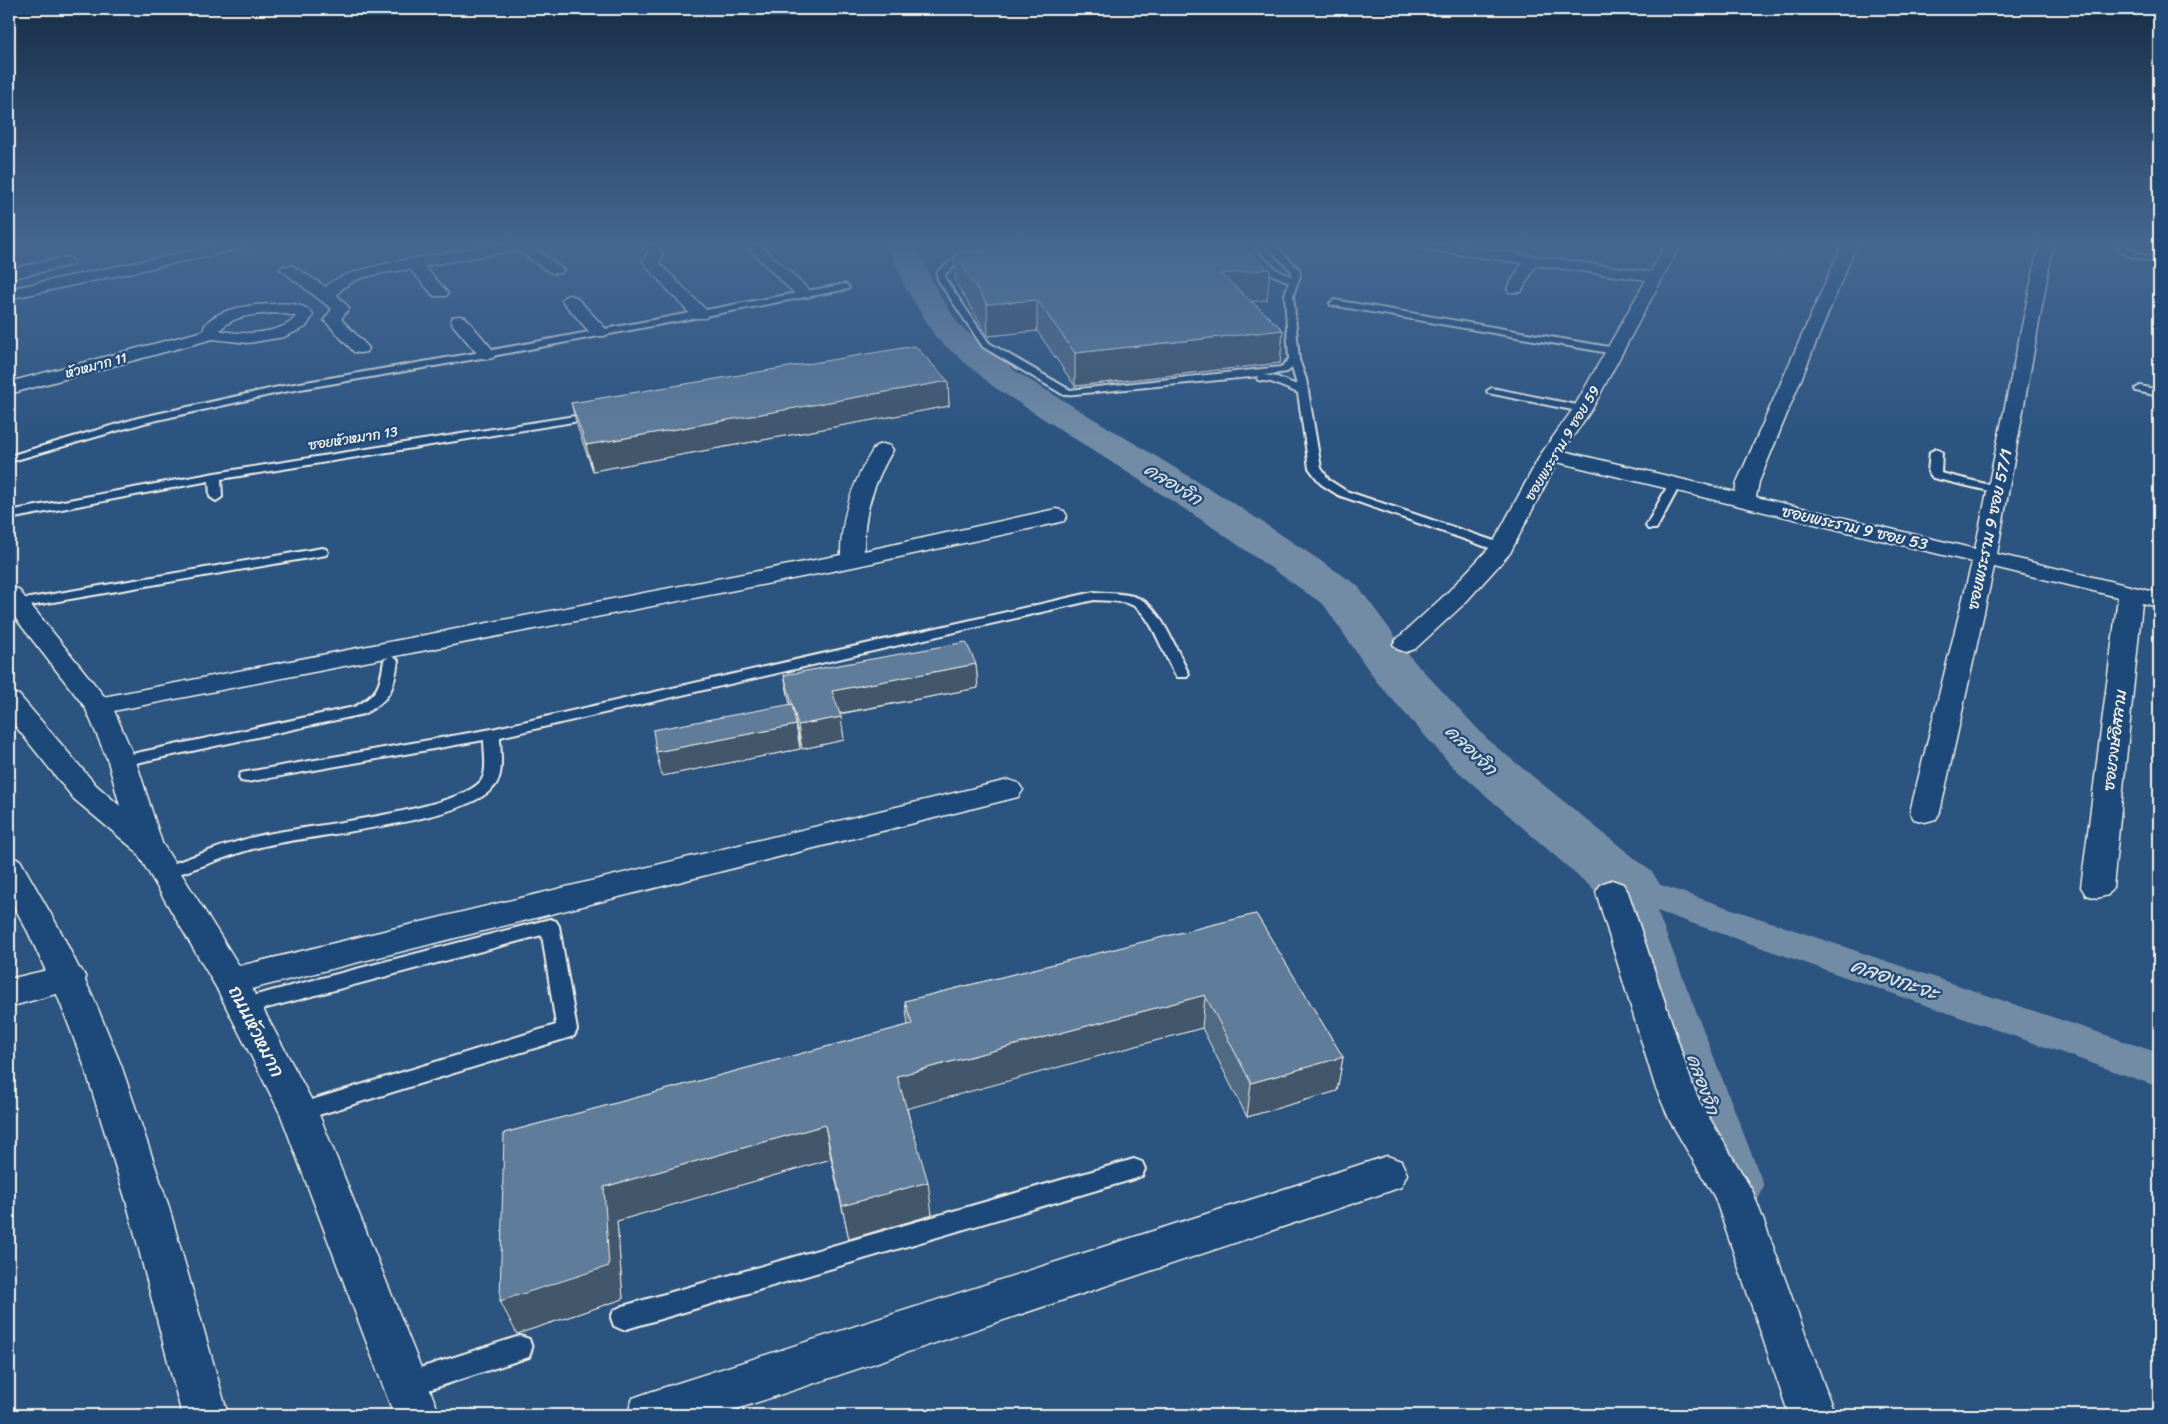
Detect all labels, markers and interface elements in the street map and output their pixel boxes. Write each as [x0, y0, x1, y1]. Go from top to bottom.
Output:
street label: หัวหมาก 11 [62, 345, 130, 386]
street label: ซอยพระราม 9 ซอย 59 [1518, 380, 1607, 506]
street label: ซอยหัวหมาก 13 [307, 419, 400, 458]
street label: ซอยพระราม 9 ซอย 57/1 [1958, 446, 2021, 612]
water label: คลองจิก [1138, 454, 1209, 515]
street label: ซอยพระราม 9 ซอย 53 [1779, 497, 1931, 558]
street label: ซอยวงษ์อิสลาม [2094, 688, 2135, 792]
water label: คลองจิก [1437, 717, 1506, 784]
water label: คลองกะจะ [1846, 946, 1947, 1013]
street label: ถนนหัวหมาก [219, 979, 294, 1083]
water label: คลองจิก [1677, 1049, 1729, 1120]

